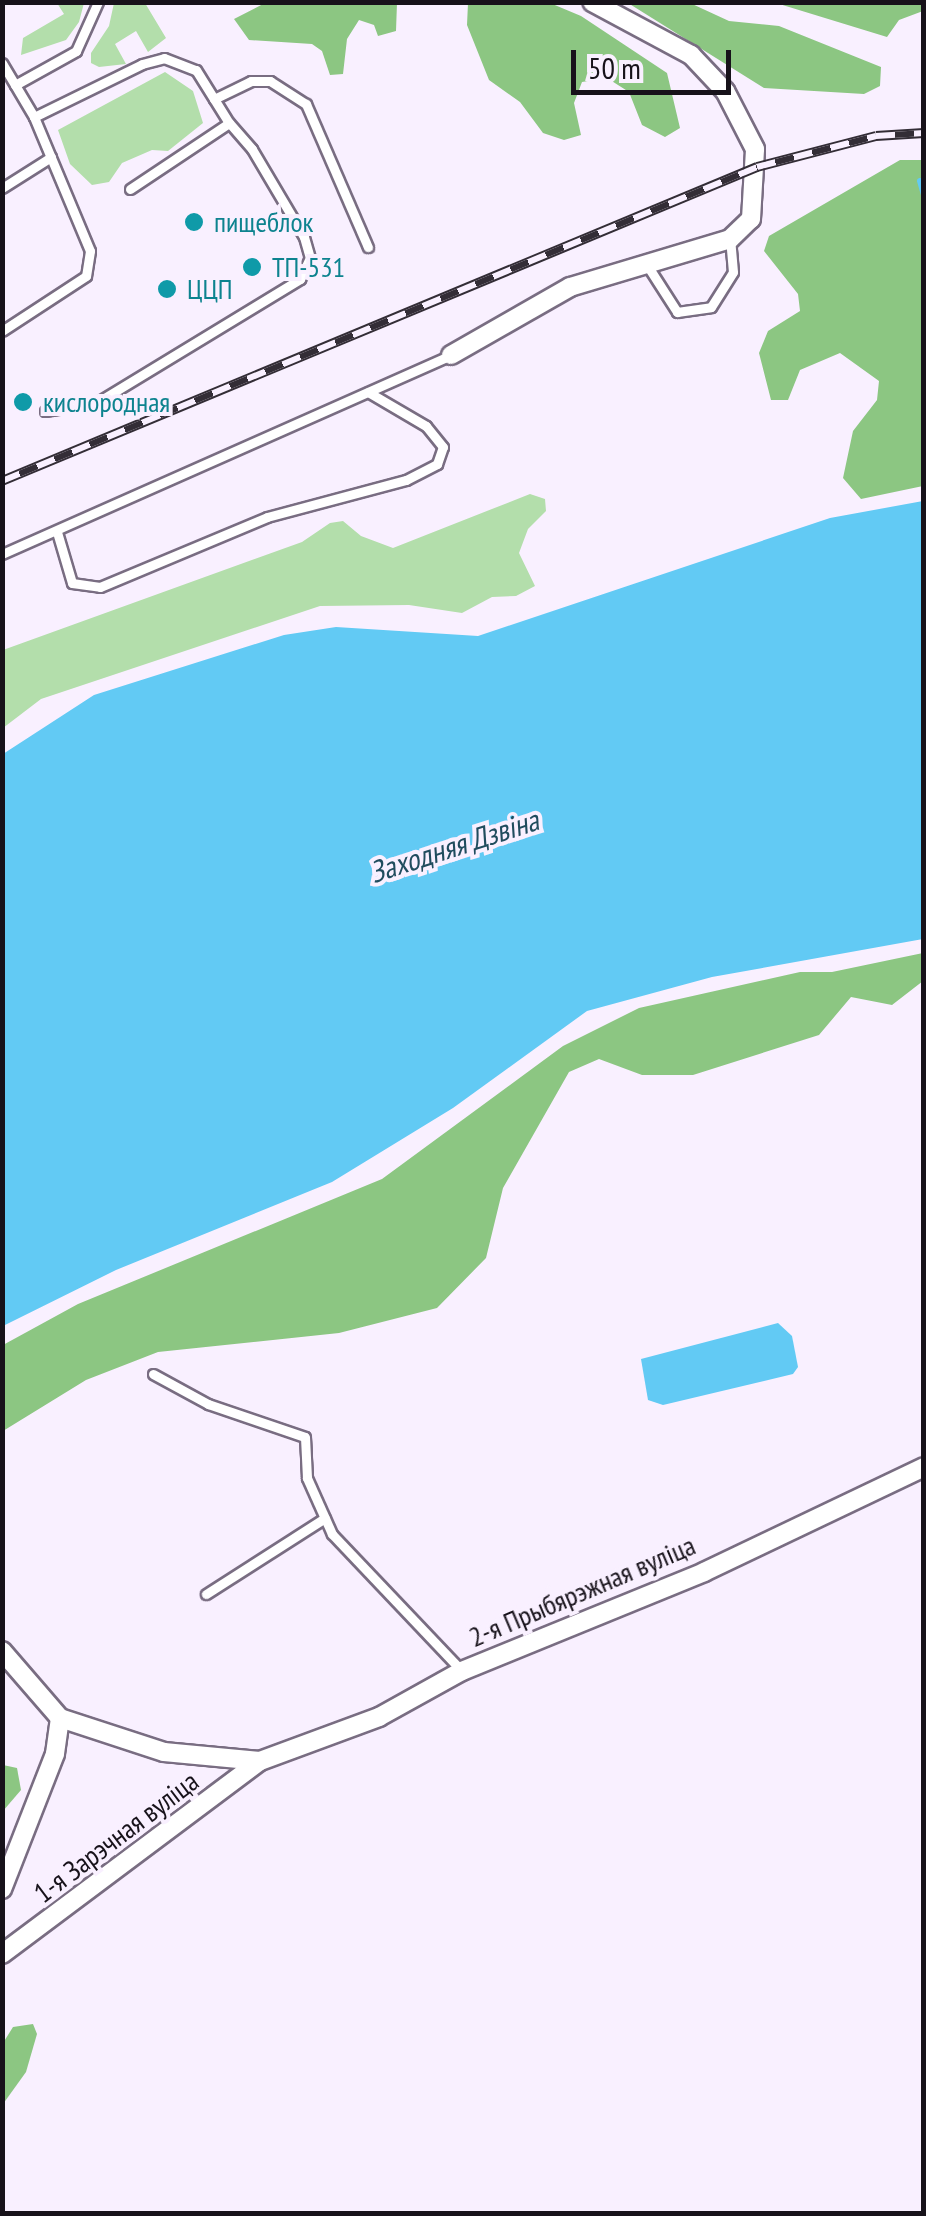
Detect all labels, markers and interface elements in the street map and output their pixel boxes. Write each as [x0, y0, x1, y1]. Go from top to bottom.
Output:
scale bar [576, 30, 736, 92]
text: 50 m [588, 48, 641, 87]
place label: пищеблок [214, 205, 313, 239]
marker: пищеблок [183, 211, 205, 233]
place label: ТП-531 [272, 250, 345, 284]
marker: ТП-531 [241, 256, 263, 278]
place label: ЦЦП [187, 272, 233, 306]
marker: ЦЦП [156, 278, 178, 300]
place label: кислородная [43, 385, 170, 419]
marker: кислородная [12, 391, 34, 413]
water label: Заходняя Дзвіна [365, 802, 543, 890]
street label: 2-я Прыбярэжная вуліца [464, 1528, 700, 1654]
street label: 1-я Зарэчная вуліца [27, 1764, 205, 1910]

